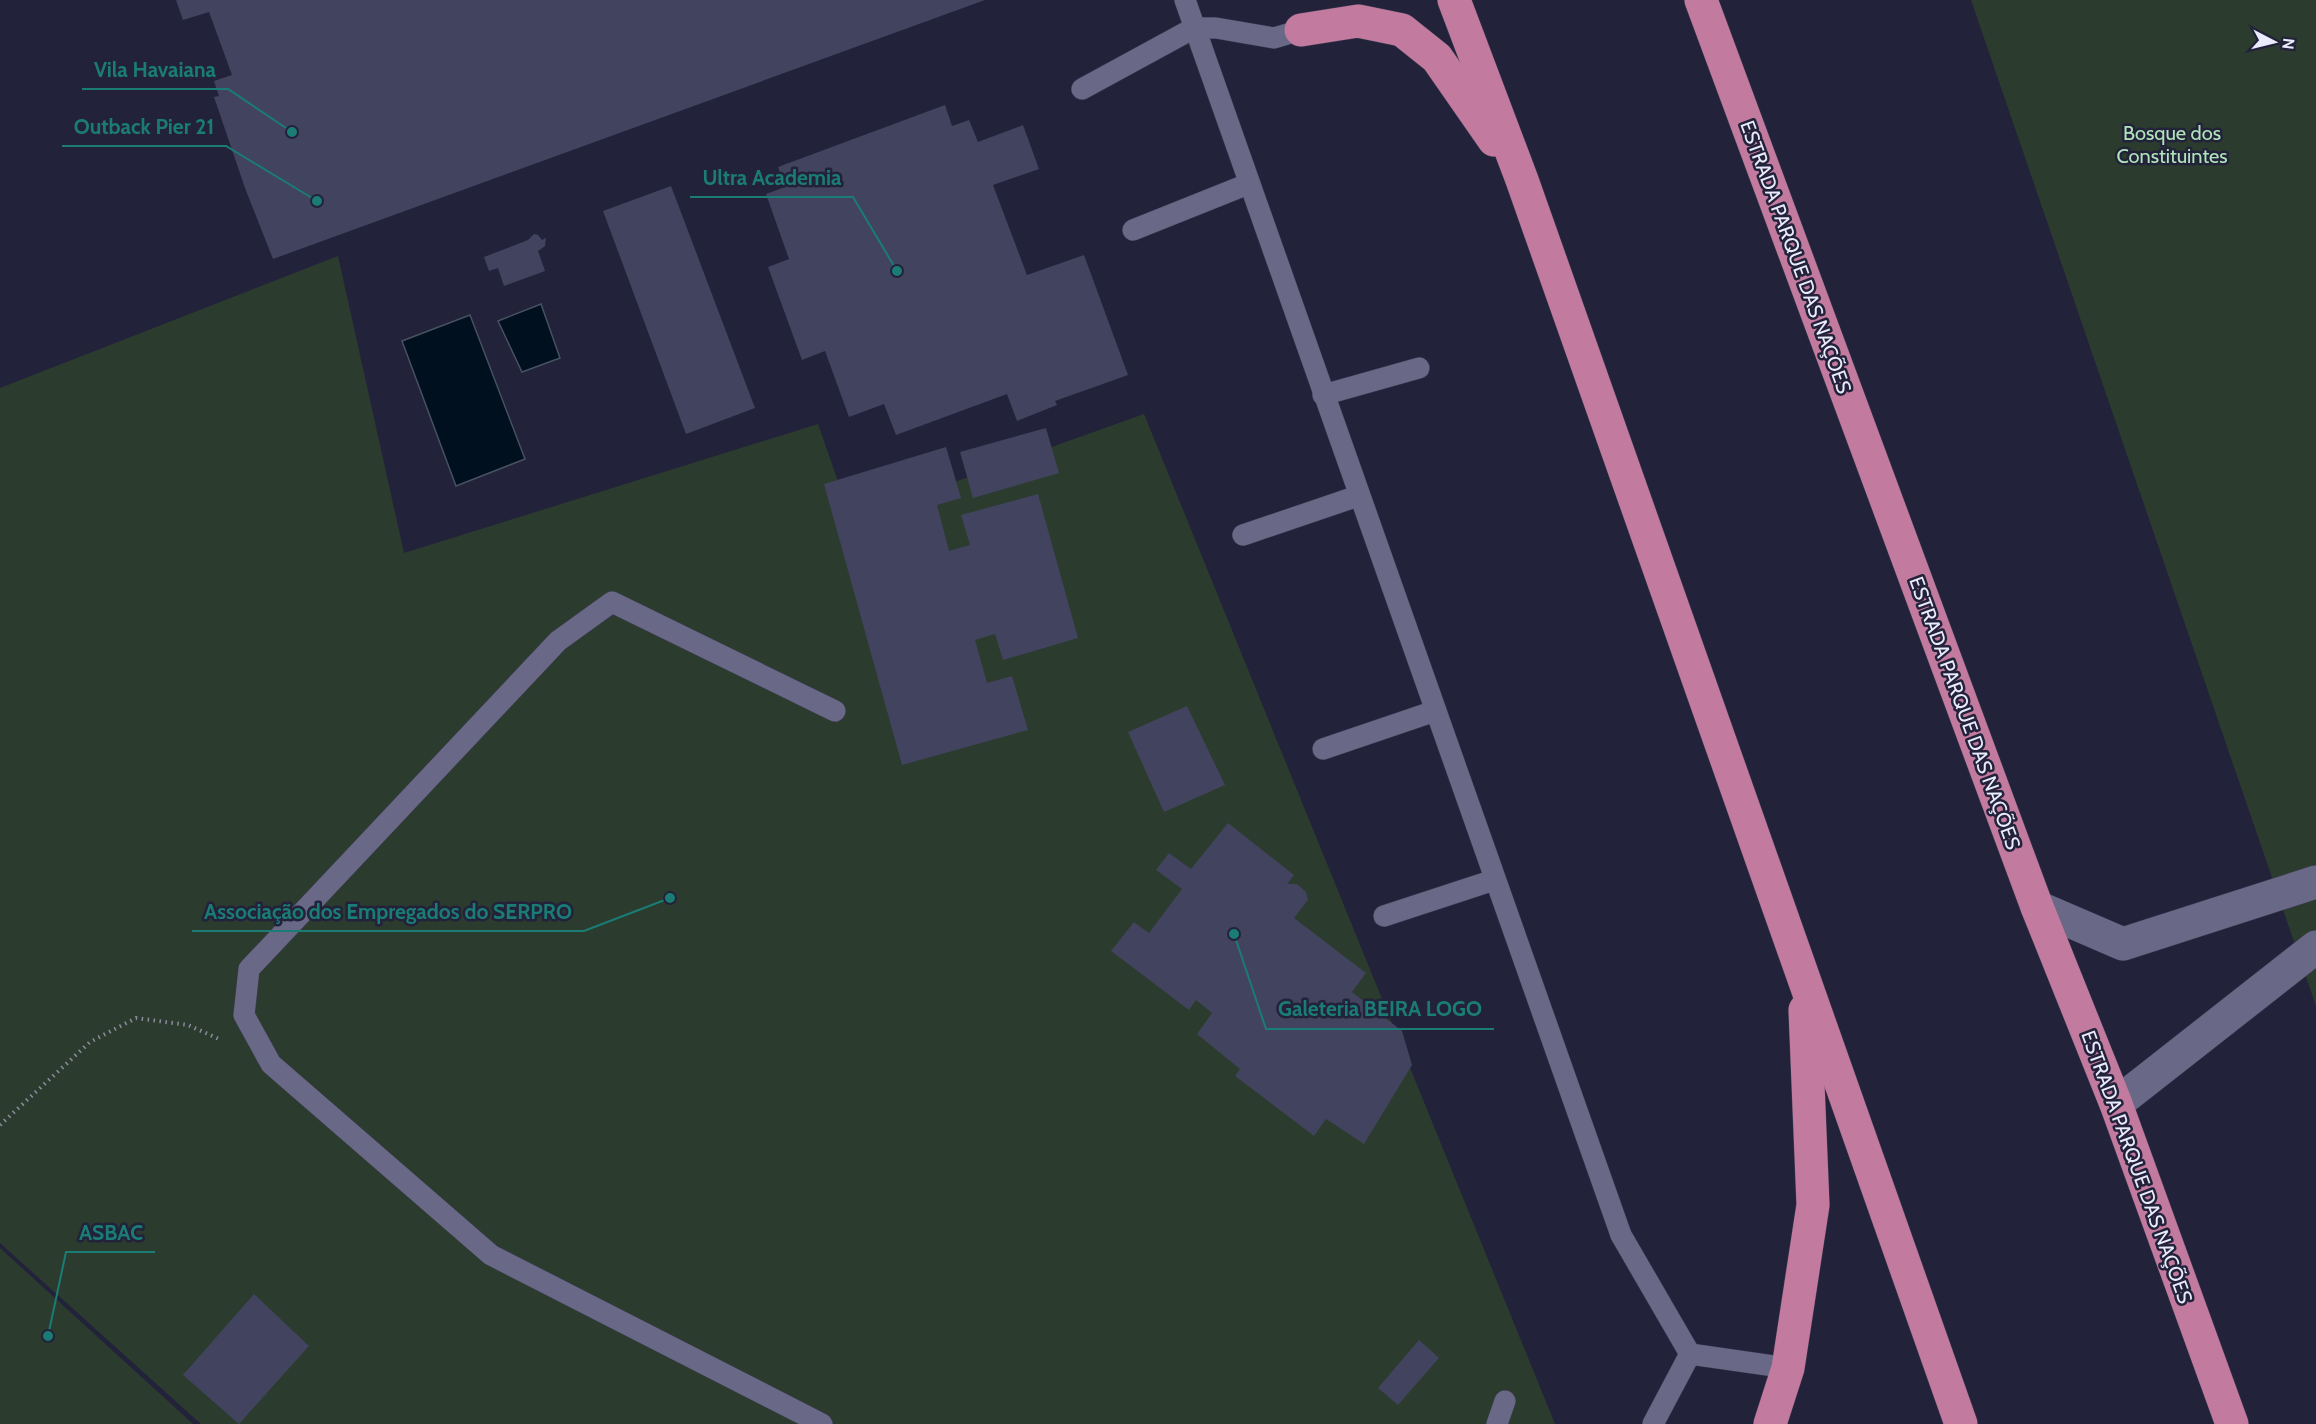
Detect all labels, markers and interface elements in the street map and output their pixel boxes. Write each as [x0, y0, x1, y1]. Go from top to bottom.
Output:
north arrow [2244, 12, 2304, 72]
text: N [2278, 37, 2299, 51]
callout: Vila Havaiana [82, 50, 228, 89]
text: Vila Havaiana [94, 57, 217, 82]
callout: Outback Pier 21 [62, 107, 226, 146]
text: Outback Pier 21 [74, 114, 214, 139]
street label: ESTRADA PARQUE DAS NAÇÕES [1735, 117, 1857, 397]
park label: Bosque dos Constituintes [2116, 121, 2228, 168]
callout: Ultra Academia [690, 158, 853, 197]
text: Ultra Academia [703, 165, 842, 190]
street label: ESTRADA PARQUE DAS NAÇÕES [1904, 573, 2026, 853]
callout: Associação dos Empregados do SERPRO [192, 892, 584, 931]
text: Associação dos Empregados do SERPRO [204, 899, 572, 924]
callout: Galeteria BEIRA LOGO [1266, 990, 1494, 1029]
text: Galeteria BEIRA LOGO [1278, 996, 1482, 1021]
street label: ESTRADA PARQUE DAS NAÇÕES [2076, 1027, 2198, 1307]
callout: ASBAC [66, 1213, 155, 1252]
text: ASBAC [79, 1220, 143, 1245]

